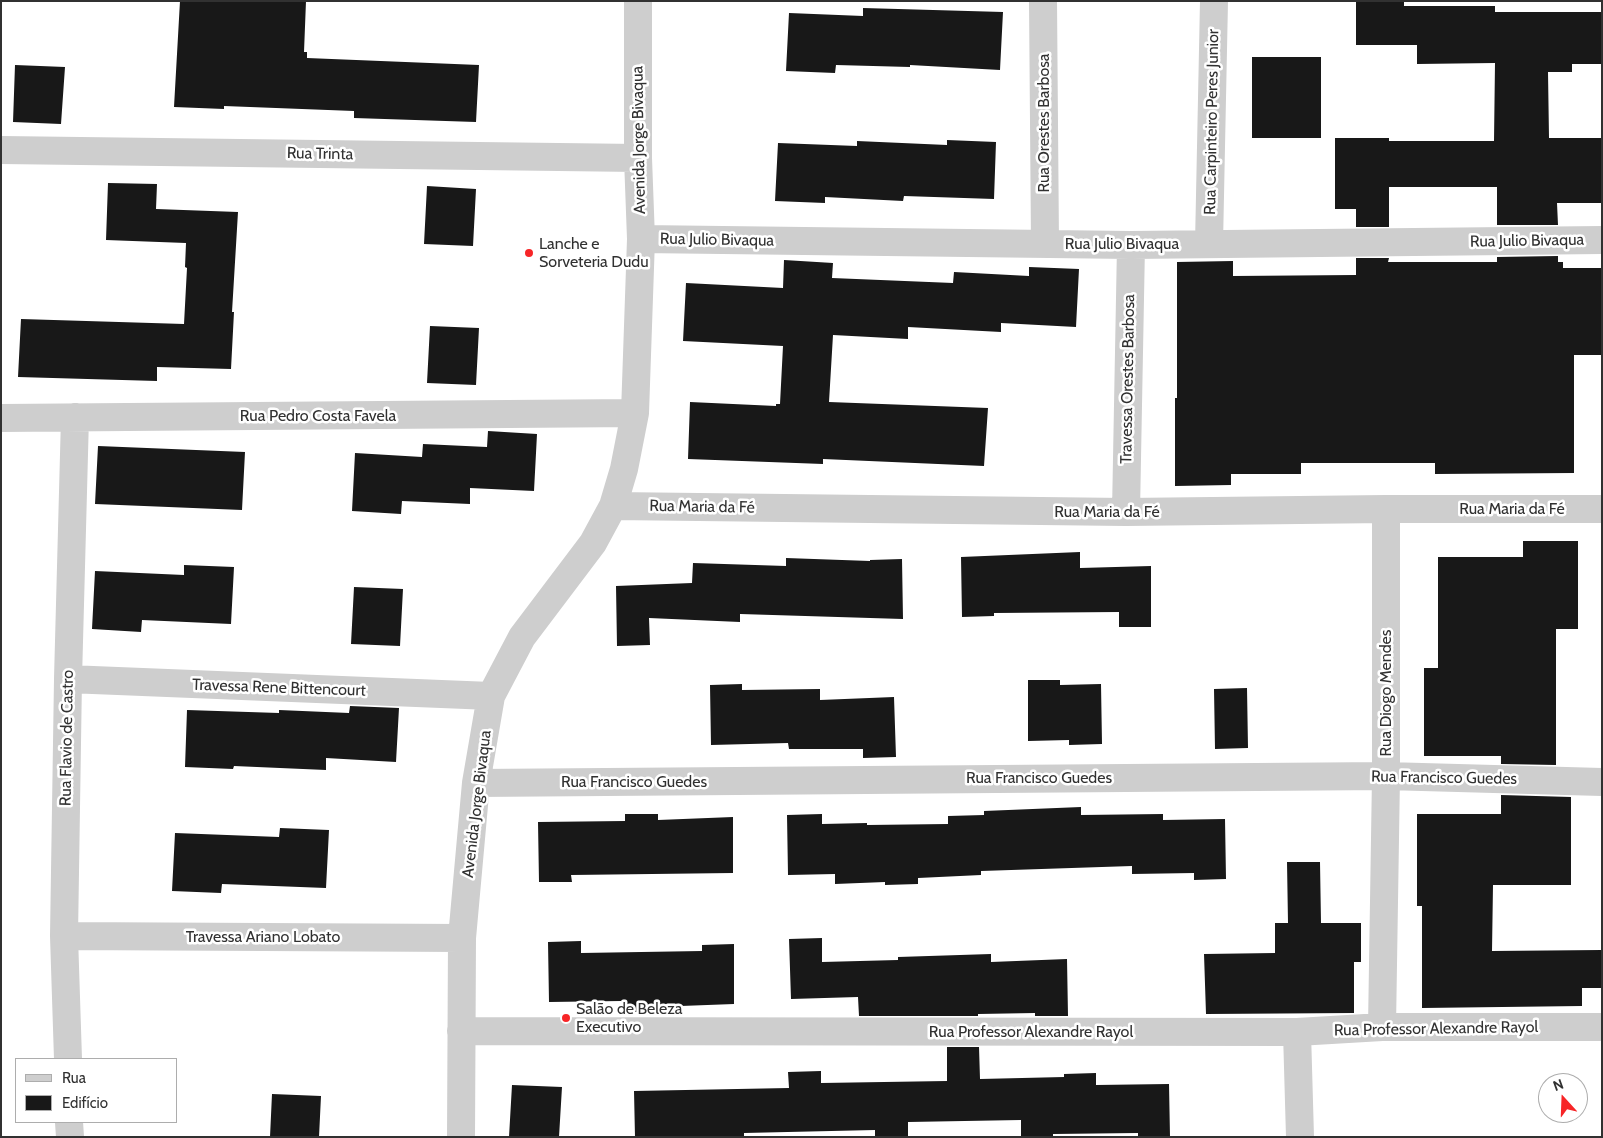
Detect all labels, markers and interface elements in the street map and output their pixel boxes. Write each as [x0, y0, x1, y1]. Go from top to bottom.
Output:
street label: Rua Carpinteiro Peres Junior [1201, 29, 1223, 215]
street label: Rua Orestes Barbosa [1034, 53, 1054, 193]
street label: Avenida Jorge Bivaqua [628, 66, 650, 214]
street label: Rua Trinta [287, 144, 353, 164]
street label: Rua Julio Bivaqua [660, 229, 774, 251]
street label: Rua Julio Bivaqua [1470, 230, 1584, 252]
place label: Lanche e Sorveteria Dudu [539, 234, 649, 272]
street label: Rua Julio Bivaqua [1065, 234, 1179, 254]
marker: Lanche e Sorveteria Dudu [523, 247, 535, 259]
street label: Travessa Orestes Barbosa [1117, 294, 1139, 464]
street label: Rua Pedro Costa Favela [240, 406, 396, 426]
street label: Rua Maria da Fé [649, 496, 755, 518]
street label: Rua Maria da Fé [1459, 499, 1565, 519]
street label: Rua Maria da Fé [1054, 502, 1160, 522]
street label: Rua Diogo Mendes [1376, 630, 1396, 756]
street label: Rua Flavio de Castro [56, 670, 78, 806]
street label: Travessa Rene Bittencourt [192, 675, 366, 701]
street label: Avenida Jorge Bivaqua [458, 729, 496, 879]
street label: Rua Francisco Guedes [1371, 767, 1517, 789]
street label: Rua Francisco Guedes [966, 768, 1112, 788]
street label: Rua Francisco Guedes [561, 772, 707, 792]
street label: Travessa Ariano Lobato [186, 927, 340, 947]
place label: Salão de Beleza Executivo [576, 999, 682, 1037]
marker: Salão de Beleza Executivo [560, 1012, 572, 1024]
street label: Rua Professor Alexandre Rayol [1334, 1018, 1538, 1040]
street label: Rua Professor Alexandre Rayol [929, 1022, 1133, 1042]
legend [15, 1058, 178, 1123]
text: Rua [62, 1069, 86, 1087]
north arrow [1538, 1073, 1588, 1123]
text: N [1550, 1075, 1566, 1095]
text: Edifício [62, 1094, 108, 1112]

